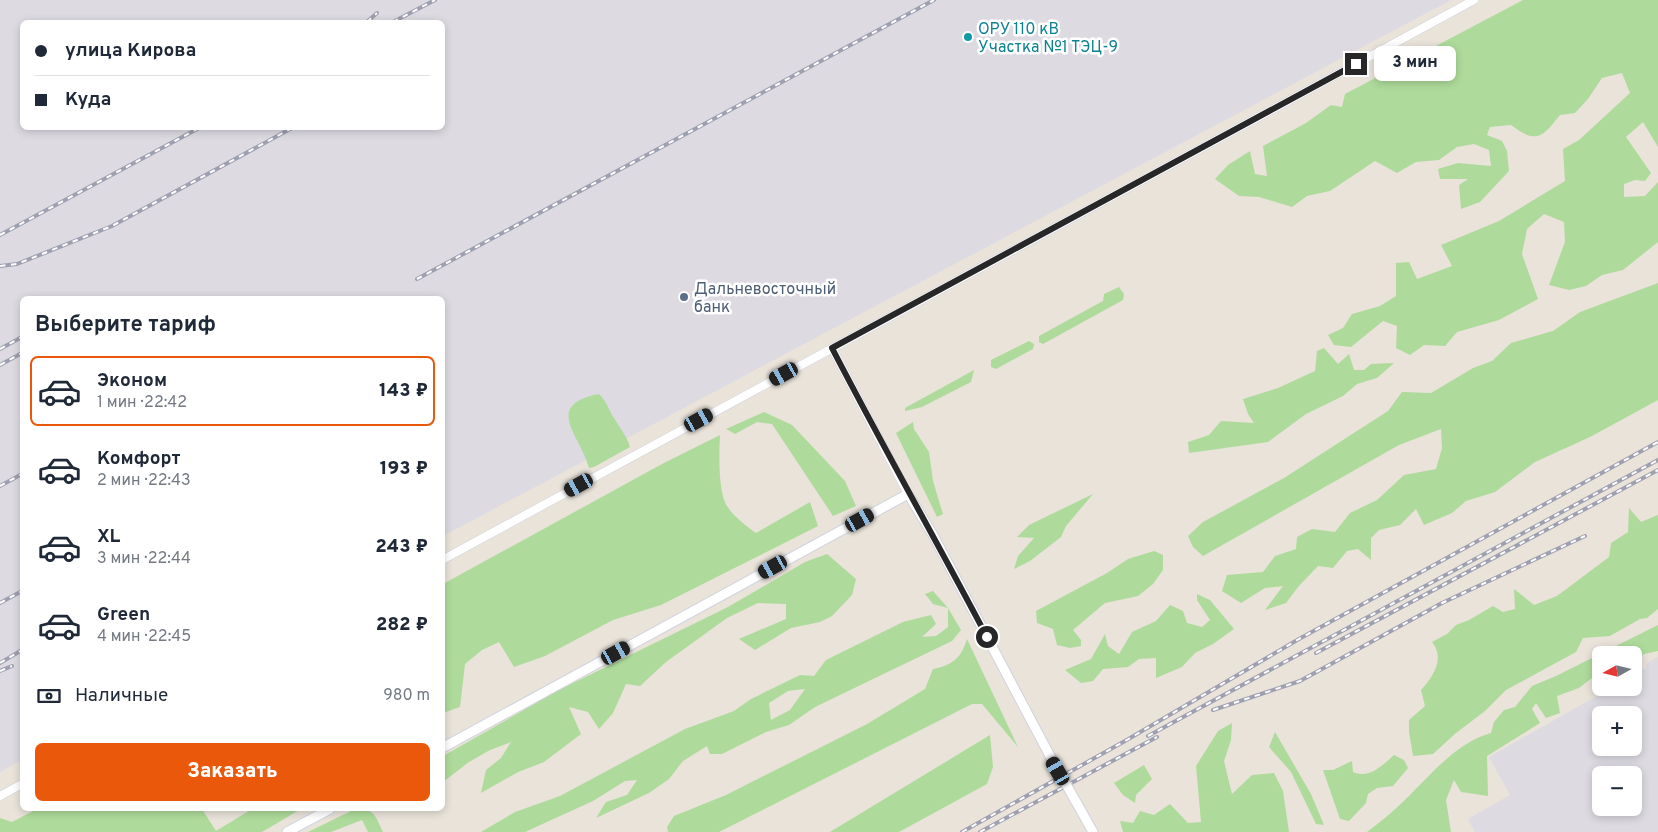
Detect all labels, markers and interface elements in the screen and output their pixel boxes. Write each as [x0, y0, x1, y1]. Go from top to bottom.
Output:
place label: ОРУ 110 кВ Участка №1 ТЭЦ-9 [978, 20, 1118, 58]
marker: ОРУ 110 кВ Участка №1 ТЭЦ-9 [962, 31, 974, 43]
text: улица Кирова [65, 39, 196, 63]
callout: 3 мин [1374, 46, 1456, 82]
route end [1345, 53, 1367, 75]
text: 3 мин [1392, 53, 1438, 73]
text: Куда [65, 88, 111, 112]
place label: Дальневосточный банк [694, 280, 836, 318]
marker: Дальневосточный банк [678, 291, 690, 303]
text: Выберите тариф [35, 312, 216, 339]
car [767, 360, 800, 388]
icon: car [37, 369, 82, 414]
text: Эконом [97, 369, 167, 393]
text: 143 ₽ [379, 379, 428, 403]
text: 1 мин · 22:42 [97, 393, 187, 413]
car [682, 406, 715, 434]
icon: car [37, 447, 82, 492]
text: Комфорт [97, 447, 180, 471]
text: 193 ₽ [380, 457, 428, 481]
text: 2 мин · 22:43 [97, 471, 191, 491]
car [562, 471, 595, 499]
car [843, 506, 876, 534]
icon: car [37, 525, 82, 570]
text: XL [97, 525, 120, 549]
text: 243 ₽ [375, 535, 428, 559]
text: 3 мин · 22:44 [97, 549, 191, 569]
car [756, 553, 789, 581]
icon: car [37, 603, 82, 648]
text: Green [97, 603, 150, 627]
text: 282 ₽ [376, 613, 428, 637]
route start [976, 626, 998, 648]
text: 4 мин · 22:45 [97, 627, 191, 647]
car [599, 639, 632, 667]
north arrow [1592, 646, 1642, 696]
map controls [1592, 646, 1642, 816]
icon: cash [35, 682, 63, 710]
text: Наличные [75, 684, 168, 708]
text: 980 m [383, 686, 430, 706]
button: + [1592, 706, 1642, 756]
button: Заказать [35, 743, 430, 801]
car [1044, 754, 1071, 788]
button: − [1592, 766, 1642, 816]

